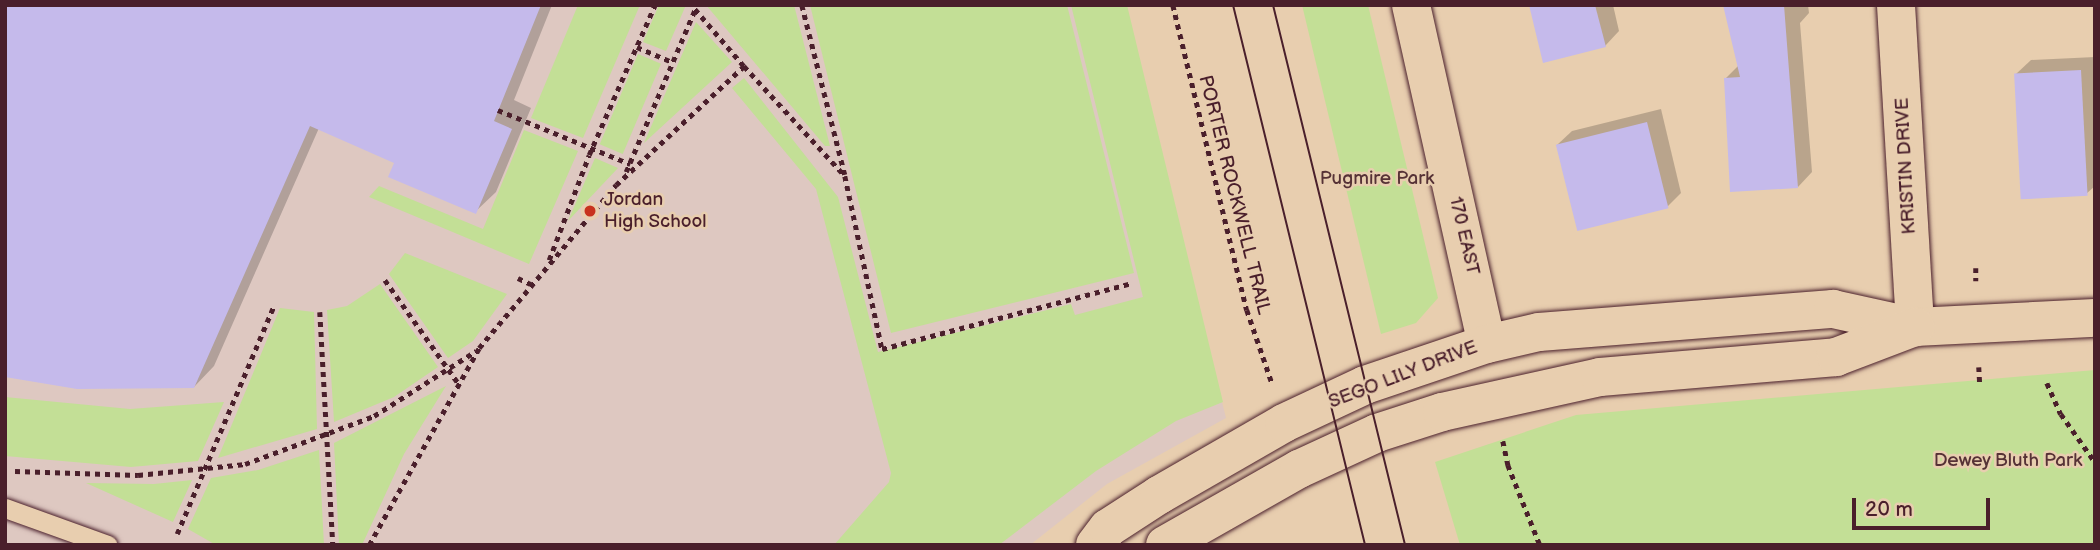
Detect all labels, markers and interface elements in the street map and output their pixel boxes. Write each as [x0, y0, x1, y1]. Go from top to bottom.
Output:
street label: PORTER ROCKWELL TRAIL [1193, 73, 1275, 317]
street label: KRISTIN DRIVE [1891, 97, 1921, 235]
park label: Pugmire Park [1320, 168, 1434, 190]
place label: Jordan High School [604, 189, 707, 233]
street label: 170 EAST [1444, 195, 1484, 277]
marker: Jordan High School [582, 203, 598, 219]
street label: SEGO LILY DRIVE [1325, 336, 1481, 414]
park label: Dewey Bluth Park [1933, 450, 2083, 472]
scale bar [1855, 484, 1993, 528]
text: 20 m [1865, 497, 1913, 522]

